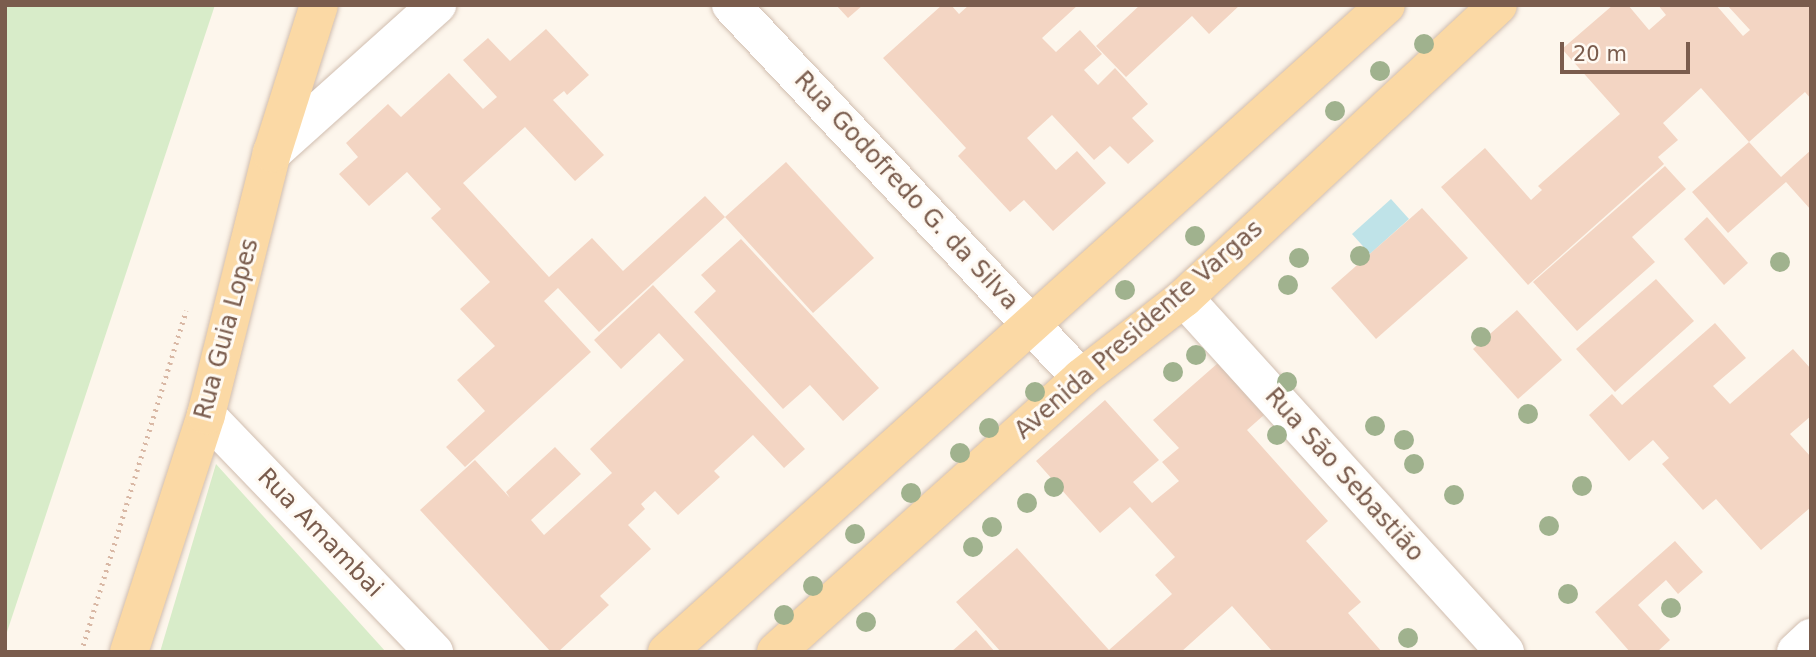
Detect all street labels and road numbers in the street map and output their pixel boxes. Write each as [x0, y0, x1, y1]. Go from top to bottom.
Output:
street label: Rua Godofredo G. da Silva [788, 66, 1024, 316]
street label: Avenida Presidente Vargas [1009, 215, 1269, 445]
street label: Rua Guia Lopes [189, 235, 265, 423]
street label: Rua São Sebastião [1259, 382, 1429, 568]
street label: Rua Amambai [251, 463, 389, 603]

